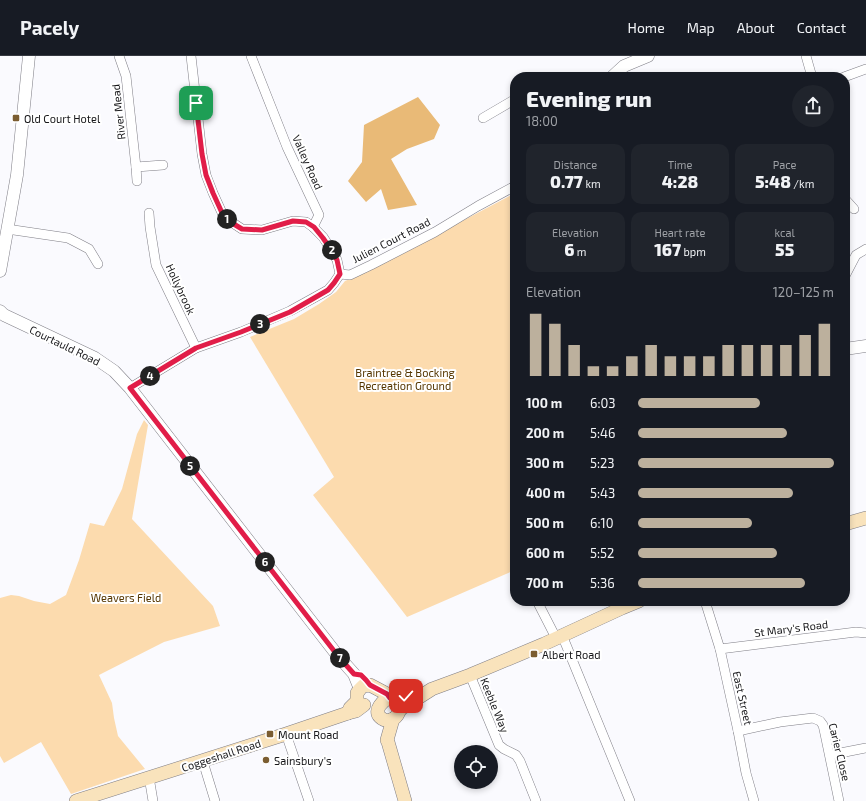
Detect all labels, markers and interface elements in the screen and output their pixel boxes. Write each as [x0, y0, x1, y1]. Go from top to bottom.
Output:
text: Pacely [20, 16, 79, 39]
text: Home [628, 19, 665, 36]
text: Map [687, 19, 715, 36]
text: About [737, 19, 775, 36]
text: Contact [797, 19, 846, 36]
street label: River Mead [109, 84, 127, 140]
text: Evening run [526, 85, 652, 111]
button: share [792, 85, 834, 127]
pin [179, 86, 213, 120]
icon: arrive [185, 92, 207, 114]
place label: Old Court Hotel [24, 112, 101, 125]
marker: Old Court Hotel [11, 113, 21, 123]
text: 18:00 [526, 113, 558, 129]
street label: Valley Road [290, 133, 326, 191]
text: Distance [554, 158, 597, 171]
text: Time [668, 158, 692, 171]
text: Pace [773, 158, 797, 171]
text: 0.77 [550, 171, 583, 191]
text: 4:28 [662, 171, 698, 191]
text: 5:48 [755, 171, 791, 191]
text: km [583, 177, 601, 190]
text: /km [791, 177, 814, 190]
pin: 1 [217, 209, 237, 229]
text: 1 [225, 212, 229, 225]
street label: Julien Court Road [350, 215, 432, 265]
text: Elevation [552, 226, 599, 239]
text: Heart rate [655, 226, 705, 239]
text: kcal [775, 226, 795, 239]
text: 6 [564, 239, 574, 259]
text: 167 [654, 239, 681, 259]
text: 55 [775, 239, 794, 259]
pin: 2 [322, 240, 342, 260]
text: 2 [329, 243, 335, 256]
text: m [574, 245, 586, 258]
text: bpm [681, 245, 706, 258]
street label: Hollybrook [164, 262, 199, 317]
text: Elevation [526, 284, 581, 300]
text: 120–125 m [773, 284, 834, 300]
pin: 3 [250, 314, 270, 334]
text: 3 [257, 317, 263, 330]
street label: Courtauld Road [28, 322, 102, 368]
pin: 4 [140, 366, 160, 386]
park label: Braintree & Bocking Recreation Ground [355, 366, 455, 392]
text: 4 [146, 369, 154, 382]
text: 100 m [526, 395, 562, 411]
text: 6:03 [590, 395, 616, 411]
text: 200 m [526, 425, 564, 441]
text: 5:46 [590, 425, 615, 441]
text: 300 m [526, 455, 564, 471]
text: 5:23 [590, 455, 615, 471]
pin: 5 [180, 456, 200, 476]
text: 5 [187, 459, 193, 472]
text: 400 m [526, 485, 565, 501]
text: 5:43 [590, 485, 615, 501]
text: 500 m [526, 515, 564, 531]
text: 6:10 [590, 515, 614, 531]
text: 600 m [526, 545, 564, 561]
text: 5:52 [590, 545, 614, 561]
pin: 6 [255, 552, 275, 572]
text: 6 [262, 555, 268, 568]
text: 700 m [526, 575, 564, 591]
text: 5:36 [590, 575, 615, 591]
park label: Weavers Field [91, 591, 161, 604]
street label: St Mary's Road [753, 617, 829, 639]
pin: 7 [330, 648, 350, 668]
place label: Albert Road [542, 648, 601, 661]
marker: Albert Road [529, 649, 539, 659]
text: 7 [337, 651, 343, 664]
street label: East Street [730, 670, 756, 726]
street label: Keeble Way [478, 676, 512, 735]
pin [389, 679, 423, 713]
icon: check [395, 685, 417, 707]
street label: Carier Close [827, 722, 853, 782]
place label: Mount Road [278, 728, 339, 741]
marker: Mount Road [265, 729, 275, 739]
street label: Coggeshall Road [180, 736, 262, 774]
map controls [454, 745, 498, 789]
button: locate [454, 745, 498, 789]
place label: Sainsbury's [274, 754, 332, 767]
marker: Sainsbury's [261, 755, 271, 765]

